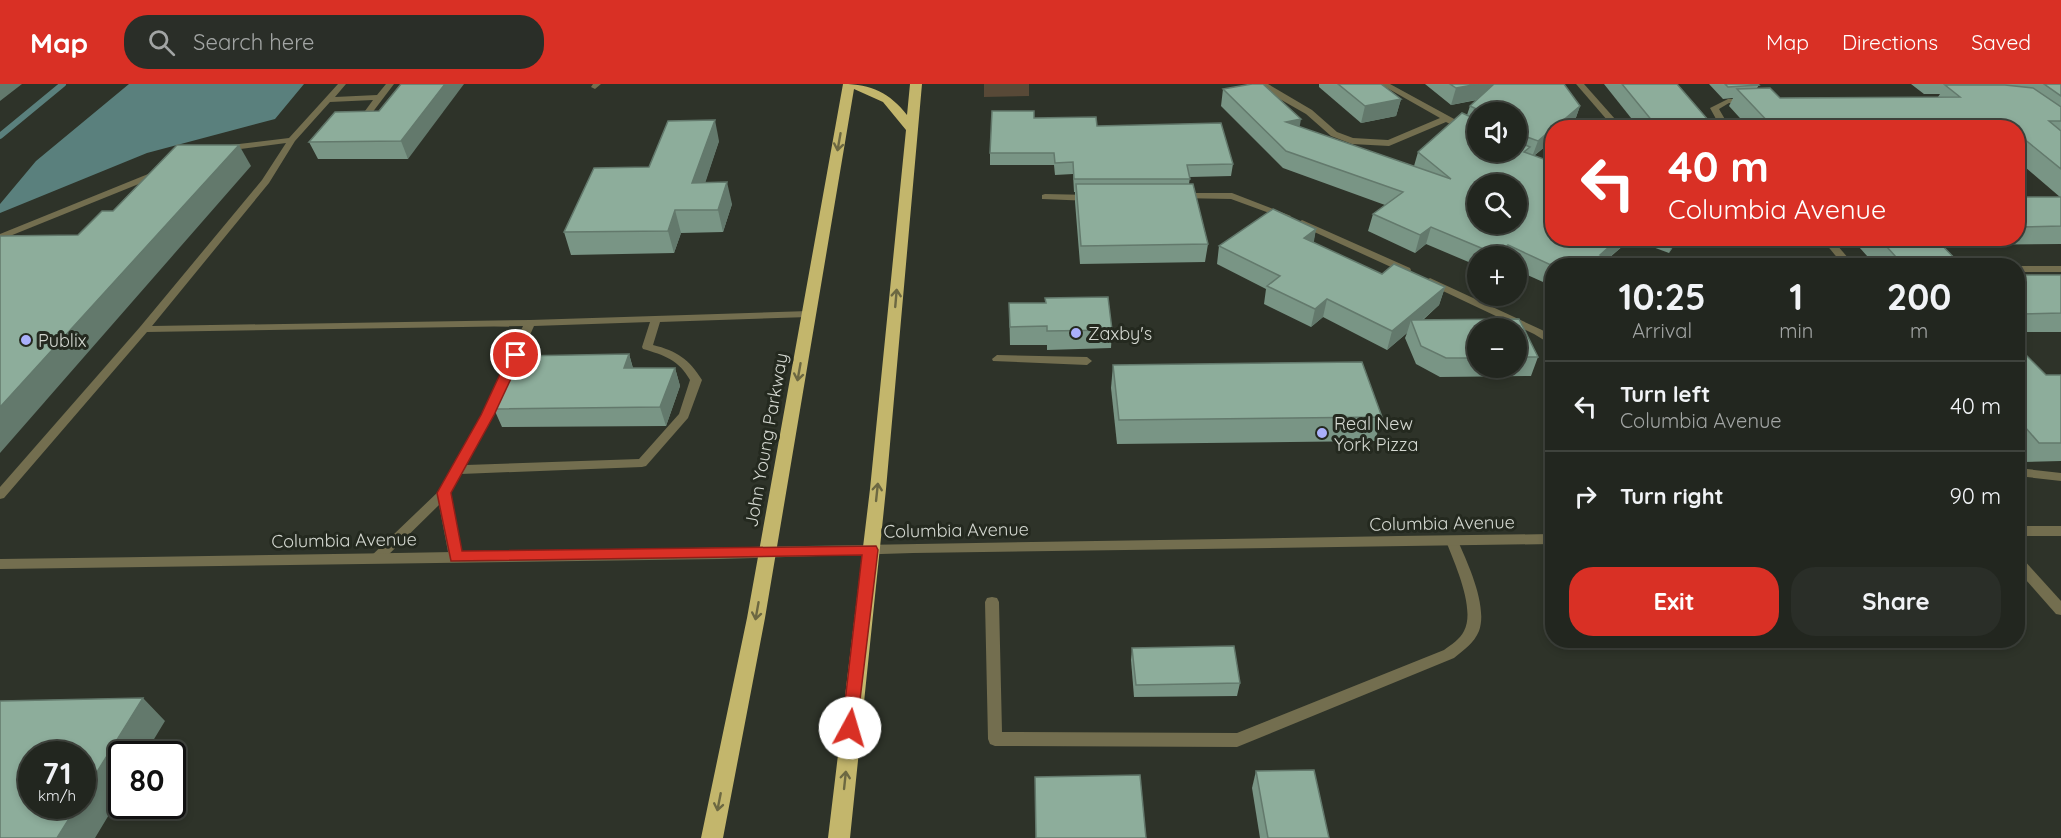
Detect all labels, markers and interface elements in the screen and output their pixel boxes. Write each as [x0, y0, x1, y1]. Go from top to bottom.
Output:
search box [124, 15, 544, 69]
text: Map [30, 25, 88, 60]
icon: search [145, 26, 178, 59]
text: Search here [193, 28, 315, 56]
text: Map [1766, 29, 1809, 55]
text: Directions [1842, 29, 1938, 55]
text: Saved [1971, 29, 2031, 55]
map controls [1467, 102, 1527, 378]
button: sound [1467, 102, 1527, 162]
one-way arrow [833, 131, 844, 151]
text: 40 m [1668, 140, 1769, 193]
icon: left [1569, 144, 1647, 222]
button: search [1467, 174, 1527, 234]
text: Columbia Avenue [1668, 192, 1886, 226]
button: + [1467, 246, 1527, 306]
text: 10:25 [1619, 274, 1706, 319]
text: 1 [1789, 274, 1803, 319]
text: 200 [1887, 274, 1951, 319]
one-way arrow [891, 288, 902, 308]
button: − [1467, 318, 1527, 378]
text: Arrival [1632, 318, 1692, 343]
text: min [1779, 318, 1813, 343]
text: m [1910, 318, 1928, 343]
place label: Zaxby's [1088, 322, 1152, 345]
marker: Zaxby's [1069, 326, 1083, 340]
place label: Publix [38, 329, 87, 352]
pin [490, 329, 541, 380]
marker: Publix [19, 333, 33, 347]
icon: arrive [499, 338, 532, 371]
street label: John Young Parkway [739, 351, 793, 529]
one-way arrow [794, 362, 805, 381]
text: Turn left [1620, 380, 1710, 408]
icon: left [1569, 390, 1602, 423]
text: 40 m [1950, 392, 2001, 420]
text: Columbia Avenue [1620, 408, 1782, 433]
place label: Real New York Pizza [1334, 412, 1418, 456]
marker: Real New York Pizza [1315, 426, 1329, 440]
icon: right [1569, 480, 1602, 513]
one-way arrow [872, 482, 883, 502]
text: Turn right [1620, 482, 1724, 510]
text: 90 m [1950, 482, 2001, 510]
street label: Columbia Avenue [1369, 510, 1515, 536]
street label: Columbia Avenue [883, 517, 1029, 543]
street label: Columbia Avenue [271, 527, 417, 553]
button: Exit [1569, 567, 1779, 636]
button: Share [1791, 567, 2001, 636]
one-way arrow [751, 600, 762, 620]
position arrow [818, 696, 882, 760]
speed limit sign: 80 [108, 741, 186, 819]
text: 71 [42, 754, 72, 792]
one-way arrow [840, 770, 851, 790]
text: km/h [38, 786, 76, 805]
one-way arrow [713, 792, 724, 811]

